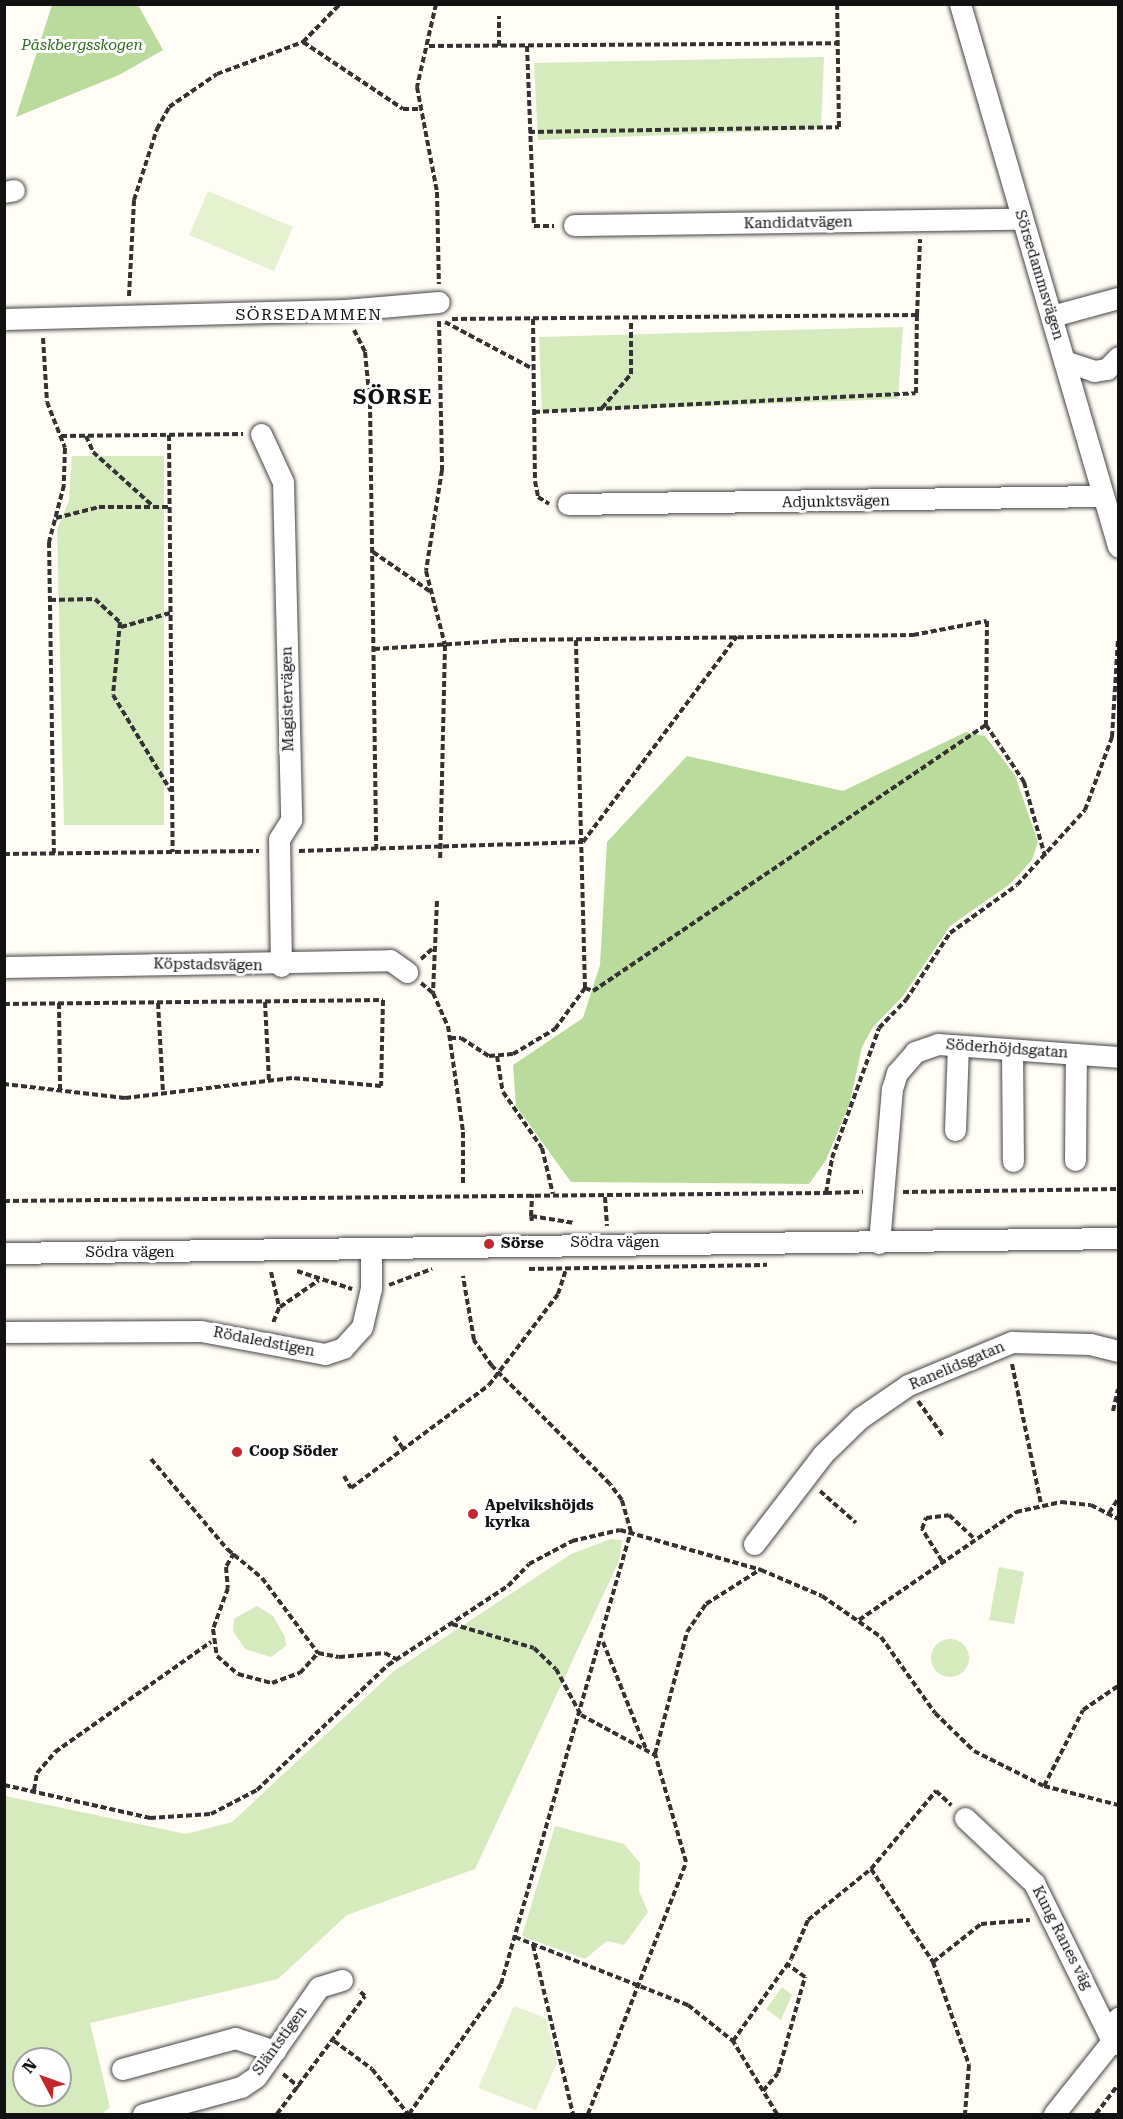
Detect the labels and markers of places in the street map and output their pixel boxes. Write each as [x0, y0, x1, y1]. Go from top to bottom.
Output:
place label: Sörse [501, 1235, 544, 1253]
marker: Sörse [482, 1237, 496, 1251]
place label: Coop Söder [249, 1443, 338, 1461]
marker: Coop Söder [230, 1445, 244, 1459]
place label: Apelvikshöjds kyrka [485, 1496, 594, 1531]
marker: Apelvikshöjds kyrka [466, 1507, 480, 1521]

